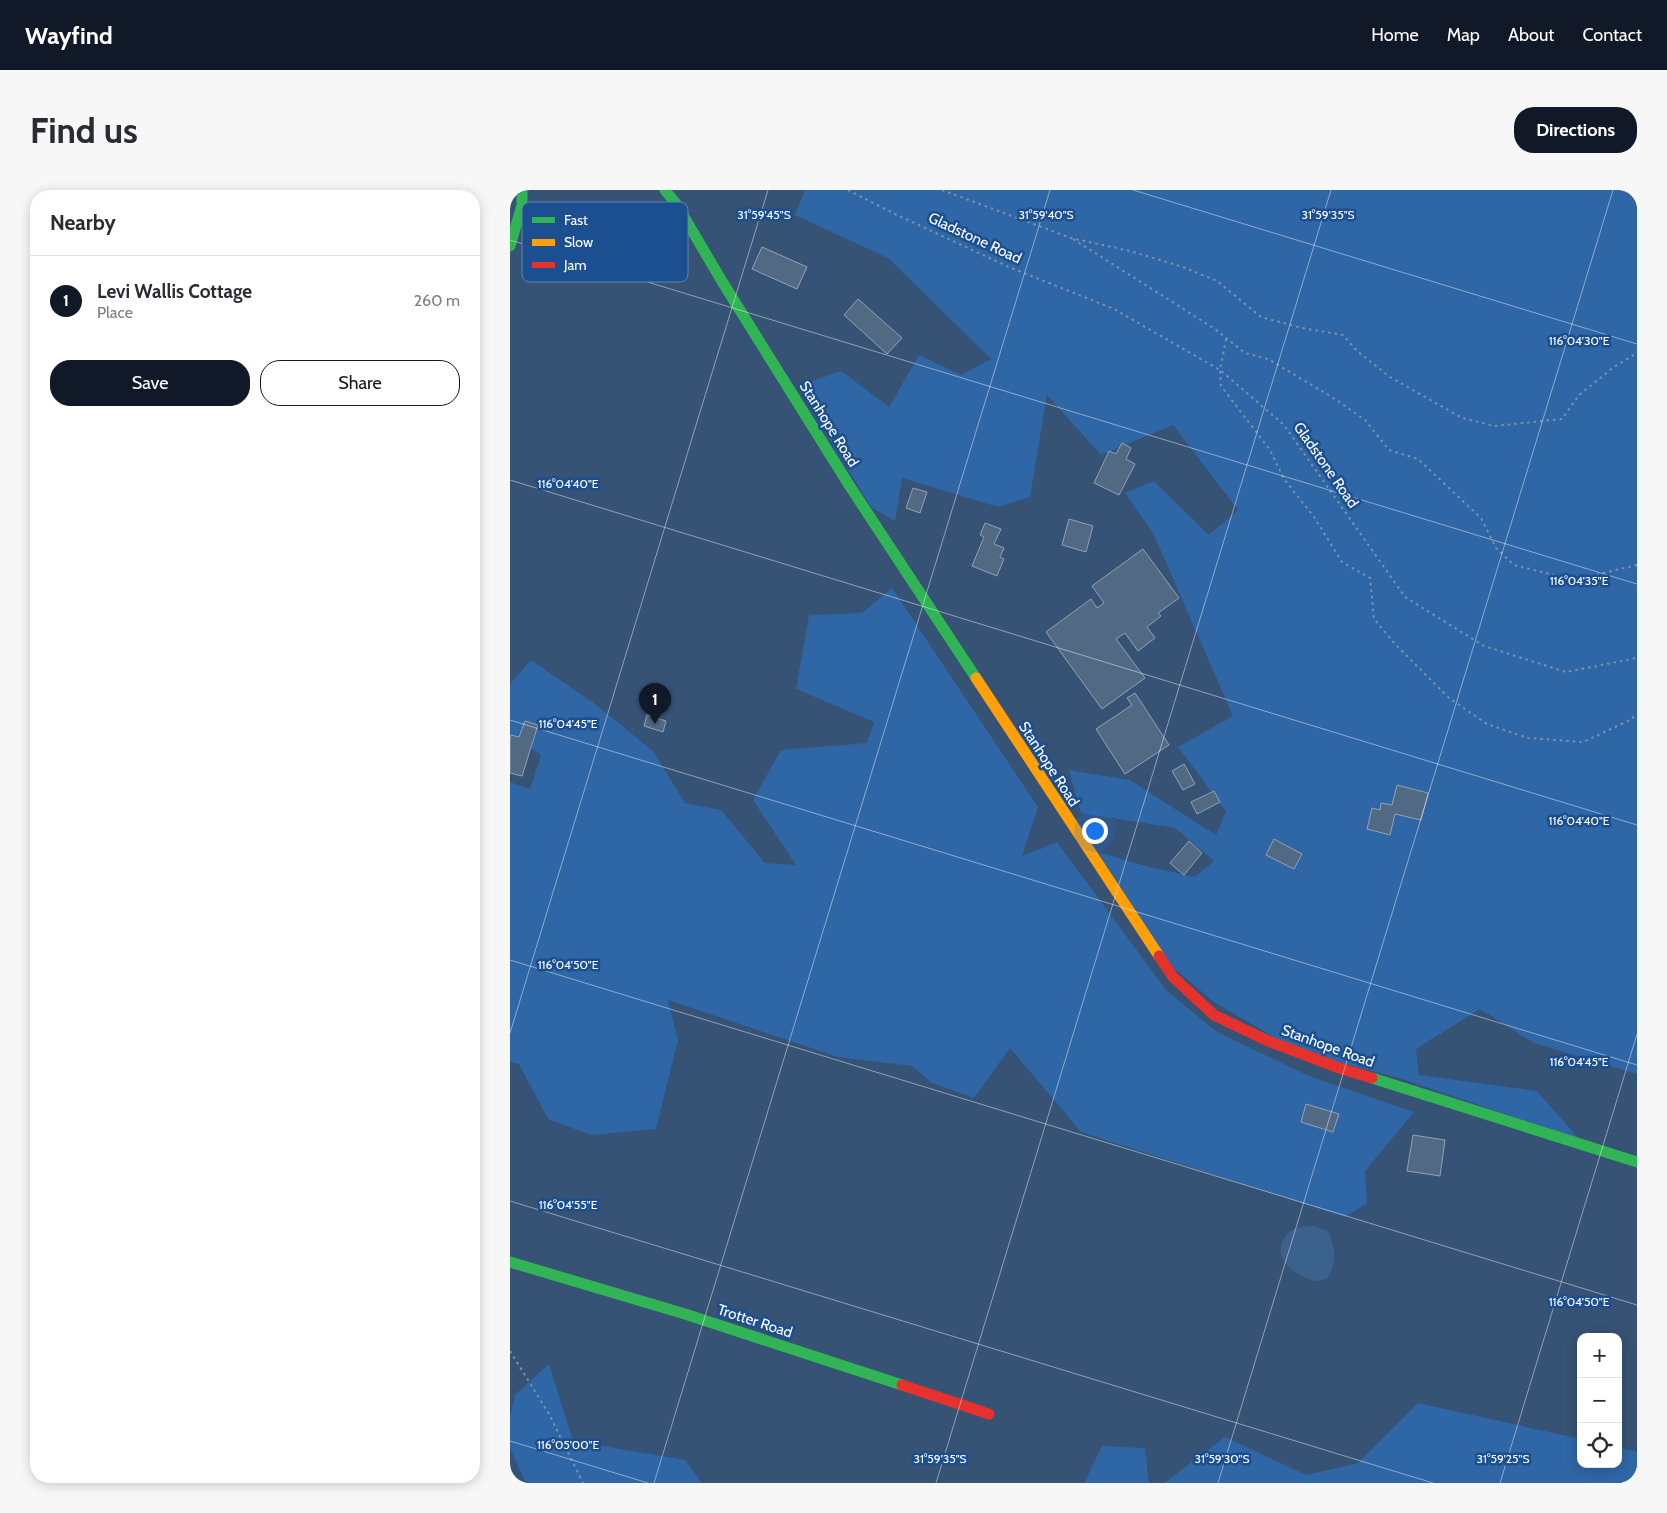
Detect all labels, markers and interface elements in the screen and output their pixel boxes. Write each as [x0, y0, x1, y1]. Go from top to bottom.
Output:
text: Wayfind [25, 21, 113, 50]
text: Home [1371, 24, 1419, 46]
text: Map [1447, 24, 1480, 46]
text: About [1508, 24, 1554, 46]
text: Contact [1582, 24, 1642, 46]
button: Directions [1514, 107, 1637, 153]
text: Find us [30, 109, 138, 152]
legend [522, 202, 688, 282]
text: 31°59'45"S [737, 207, 791, 222]
text: 31°59'40"S [1018, 207, 1074, 222]
text: 31°59'35"S [1301, 207, 1355, 222]
street label: Gladstone Road [926, 209, 1024, 267]
text: Nearby [50, 210, 116, 235]
text: Fast [564, 211, 588, 229]
text: Slow [564, 233, 593, 251]
text: Jam [563, 256, 586, 274]
text: Levi Wallis Cottage [97, 280, 252, 303]
text: 1 [63, 291, 69, 310]
text: 260 m [414, 291, 460, 310]
text: Place [97, 303, 133, 322]
text: 116°04'30"E [1549, 333, 1610, 348]
button: Save [50, 360, 250, 406]
button: Share [260, 360, 460, 406]
street label: Stanhope Road [796, 378, 862, 470]
street label: Gladstone Road [1290, 419, 1362, 511]
text: 116°04'40"E [538, 476, 599, 491]
text: 116°04'35"E [1550, 573, 1609, 588]
pin: 1 [639, 683, 671, 724]
text: 116°04'45"E [539, 716, 598, 731]
street label: Stanhope Road [1015, 718, 1083, 810]
text: 116°04'40"E [1549, 813, 1610, 828]
your location [1082, 818, 1108, 844]
text: 116°04'50"E [538, 957, 599, 972]
street label: Stanhope Road [1279, 1021, 1377, 1071]
text: 116°04'45"E [1550, 1054, 1609, 1069]
text: 116°04'55"E [539, 1197, 598, 1212]
text: 116°04'50"E [1549, 1294, 1610, 1309]
street label: Trotter Road [715, 1300, 795, 1342]
map controls [1577, 1333, 1622, 1468]
button: + [1577, 1333, 1622, 1378]
button: − [1577, 1378, 1622, 1423]
button: locate [1577, 1423, 1622, 1468]
text: 116°05'00"E [537, 1437, 599, 1452]
text: 31°59'35"S [913, 1451, 967, 1466]
text: 31°59'30"S [1194, 1451, 1250, 1466]
text: 31°59'25"S [1477, 1451, 1529, 1466]

